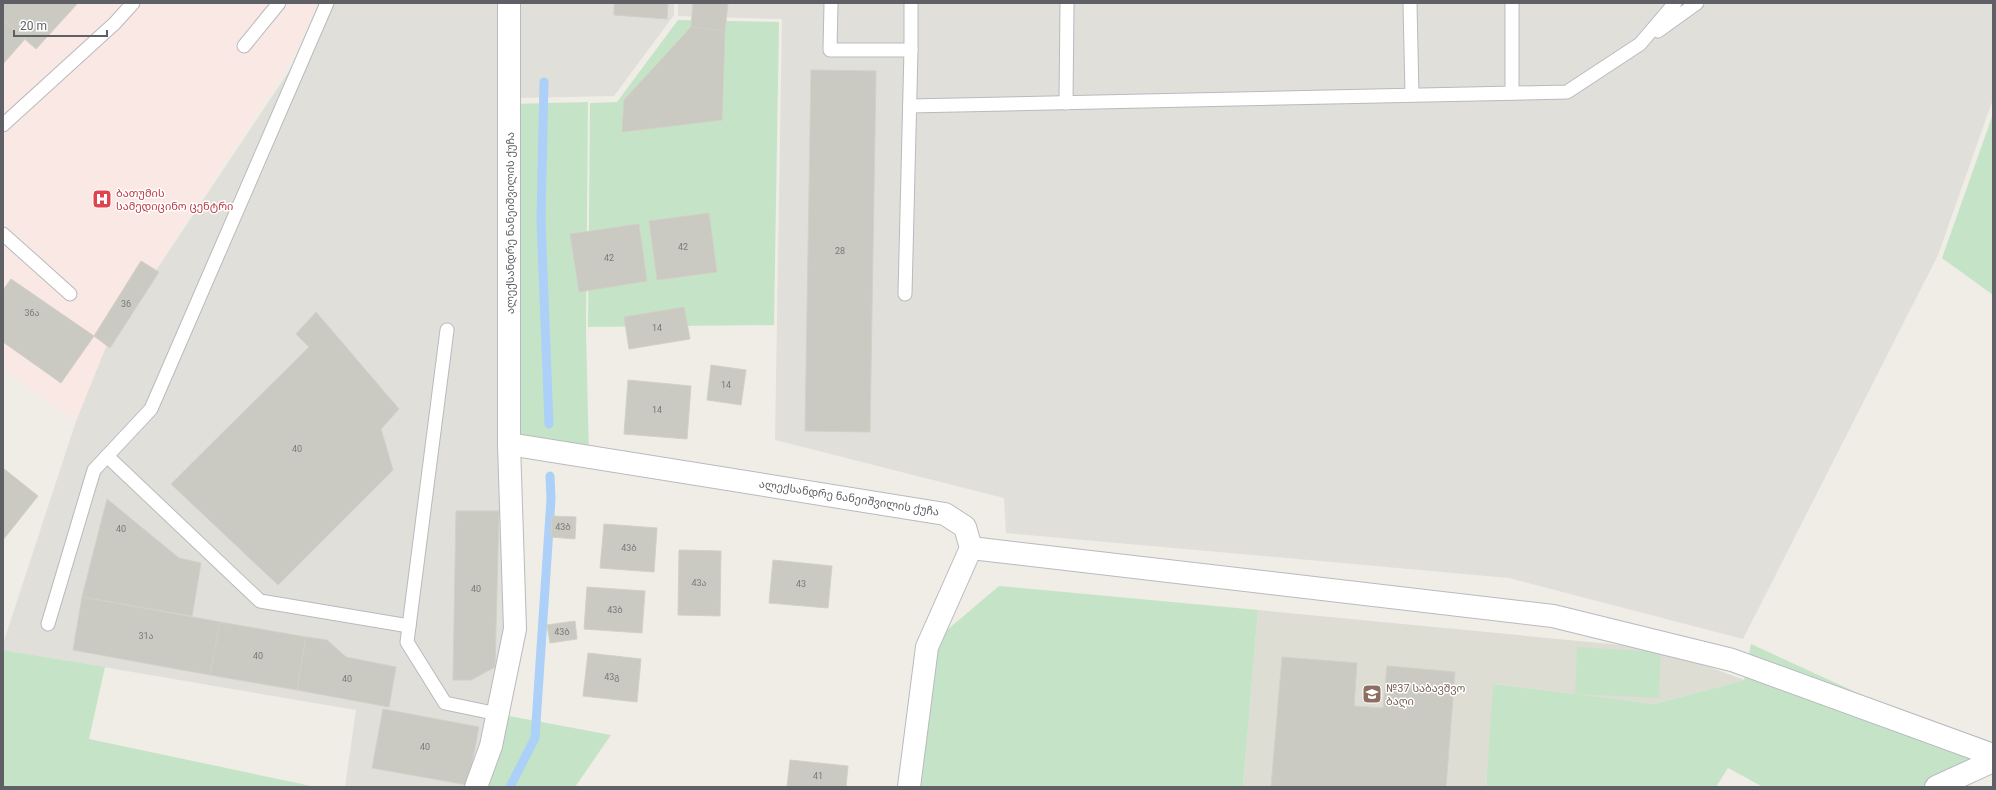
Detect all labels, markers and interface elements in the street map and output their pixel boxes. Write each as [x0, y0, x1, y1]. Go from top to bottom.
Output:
scale bar [14, 12, 107, 38]
text: 20 m [20, 19, 47, 33]
street label: ალექსანდრე ნანეიშვილის ქუჩა [504, 132, 517, 314]
place label: ბათუმის სამედიცინო ცენტრი [116, 187, 233, 213]
hospital icon: ბათუმის სამედიცინო ცენტრი [91, 188, 113, 210]
house number: 42 [678, 242, 688, 252]
house number: 28 [835, 246, 845, 256]
house number: 42 [604, 253, 614, 263]
house number: 36 [121, 299, 131, 309]
house number: 36ა [24, 308, 40, 318]
house number: 14 [652, 323, 662, 333]
house number: 14 [721, 380, 731, 390]
house number: 14 [652, 405, 662, 415]
house number: 40 [292, 444, 302, 454]
street label: ალექსანდრე ნანეიშვილის ქუჩა [758, 477, 940, 519]
house number: 43ბ [555, 522, 571, 532]
house number: 40 [116, 524, 126, 534]
house number: 43ბ [621, 543, 637, 553]
house number: 43ა [691, 578, 707, 588]
house number: 43 [796, 579, 806, 589]
house number: 40 [471, 584, 481, 594]
house number: 43ბ [607, 605, 623, 615]
house number: 43ბ [554, 627, 570, 637]
house number: 31ა [138, 631, 154, 641]
house number: 40 [253, 651, 263, 661]
house number: 43გ [604, 672, 620, 682]
house number: 40 [342, 674, 352, 684]
place label: №37 საბავშვო ბაღი [1386, 682, 1466, 708]
school or university icon: №37 საბავშვო ბაღი [1361, 683, 1383, 705]
house number: 40 [420, 742, 430, 752]
house number: 41 [813, 771, 823, 781]

